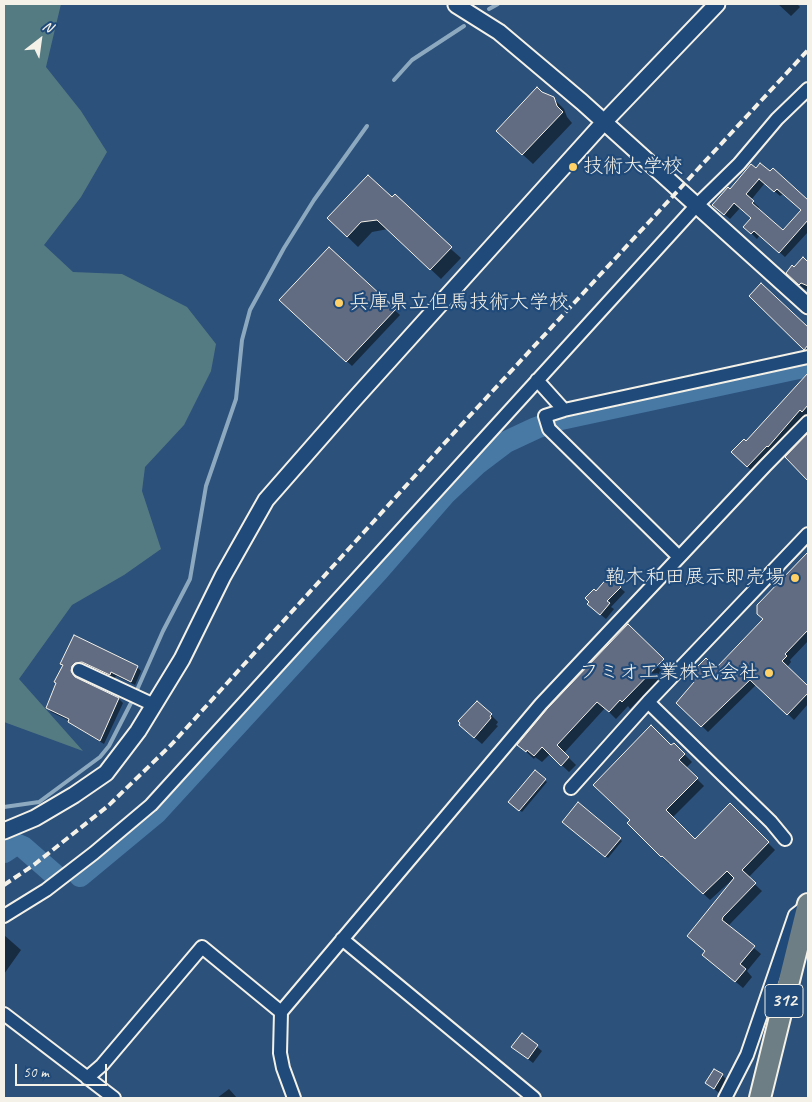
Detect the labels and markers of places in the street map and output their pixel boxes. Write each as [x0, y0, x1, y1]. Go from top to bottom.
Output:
place label: 技術大学校 [583, 155, 683, 179]
marker: 技術大学校 [567, 161, 579, 173]
place label: 兵庫県立但馬技術大学校 [349, 291, 569, 315]
marker: 兵庫県立但馬技術大学校 [333, 297, 345, 309]
place label: 鞄木和田展示即売場 [605, 566, 785, 590]
marker: 鞄木和田展示即売場 [789, 572, 801, 584]
place label: フミオ工業株式会社 [579, 661, 759, 685]
marker: フミオ工業株式会社 [763, 667, 775, 679]

